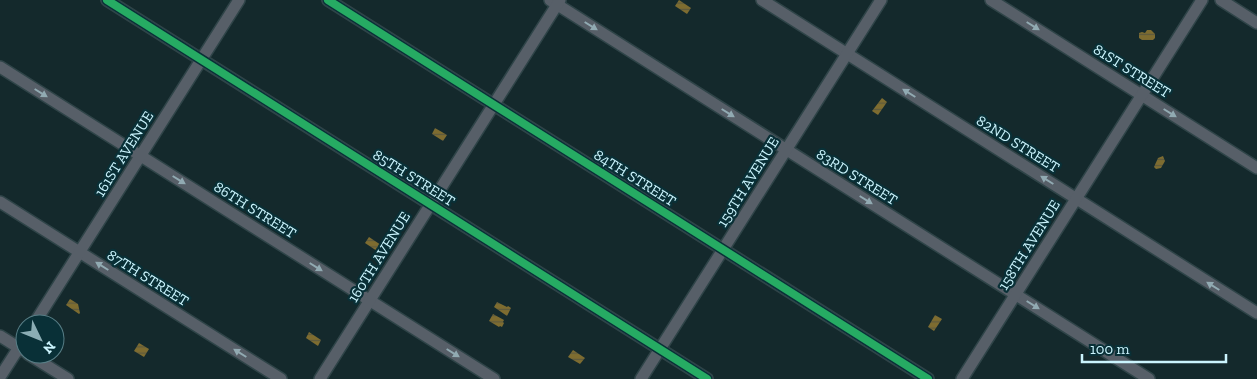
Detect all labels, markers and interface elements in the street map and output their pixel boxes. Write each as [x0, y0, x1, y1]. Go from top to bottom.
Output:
one-way arrow [584, 21, 597, 31]
one-way arrow [1026, 21, 1039, 31]
street label: 81ST STREET [1090, 40, 1174, 102]
one-way arrow [35, 88, 48, 98]
one-way arrow [903, 88, 916, 98]
street label: 161ST AVENUE [91, 108, 158, 200]
one-way arrow [721, 108, 735, 118]
one-way arrow [1163, 108, 1177, 118]
street label: 82ND STREET [973, 111, 1063, 177]
street label: 159TH AVENUE [713, 134, 783, 230]
street label: 83RD STREET [813, 145, 901, 209]
street label: 85TH STREET [370, 146, 458, 210]
street label: 84TH STREET [591, 146, 679, 210]
one-way arrow [172, 175, 185, 184]
one-way arrow [1040, 175, 1053, 185]
street label: 86TH STREET [211, 178, 299, 242]
one-way arrow [859, 195, 872, 204]
street label: 158TH AVENUE [994, 196, 1064, 293]
street label: 160TH AVENUE [344, 208, 414, 306]
street label: 87TH STREET [104, 246, 192, 310]
one-way arrow [96, 261, 109, 271]
one-way arrow [309, 262, 323, 271]
one-way arrow [1207, 281, 1220, 290]
one-way arrow [1026, 300, 1039, 310]
north arrow [15, 314, 65, 364]
scale bar [1082, 332, 1226, 364]
text: N [39, 338, 59, 357]
text: 100 m [1090, 340, 1129, 358]
one-way arrow [233, 348, 246, 358]
one-way arrow [447, 349, 460, 358]

